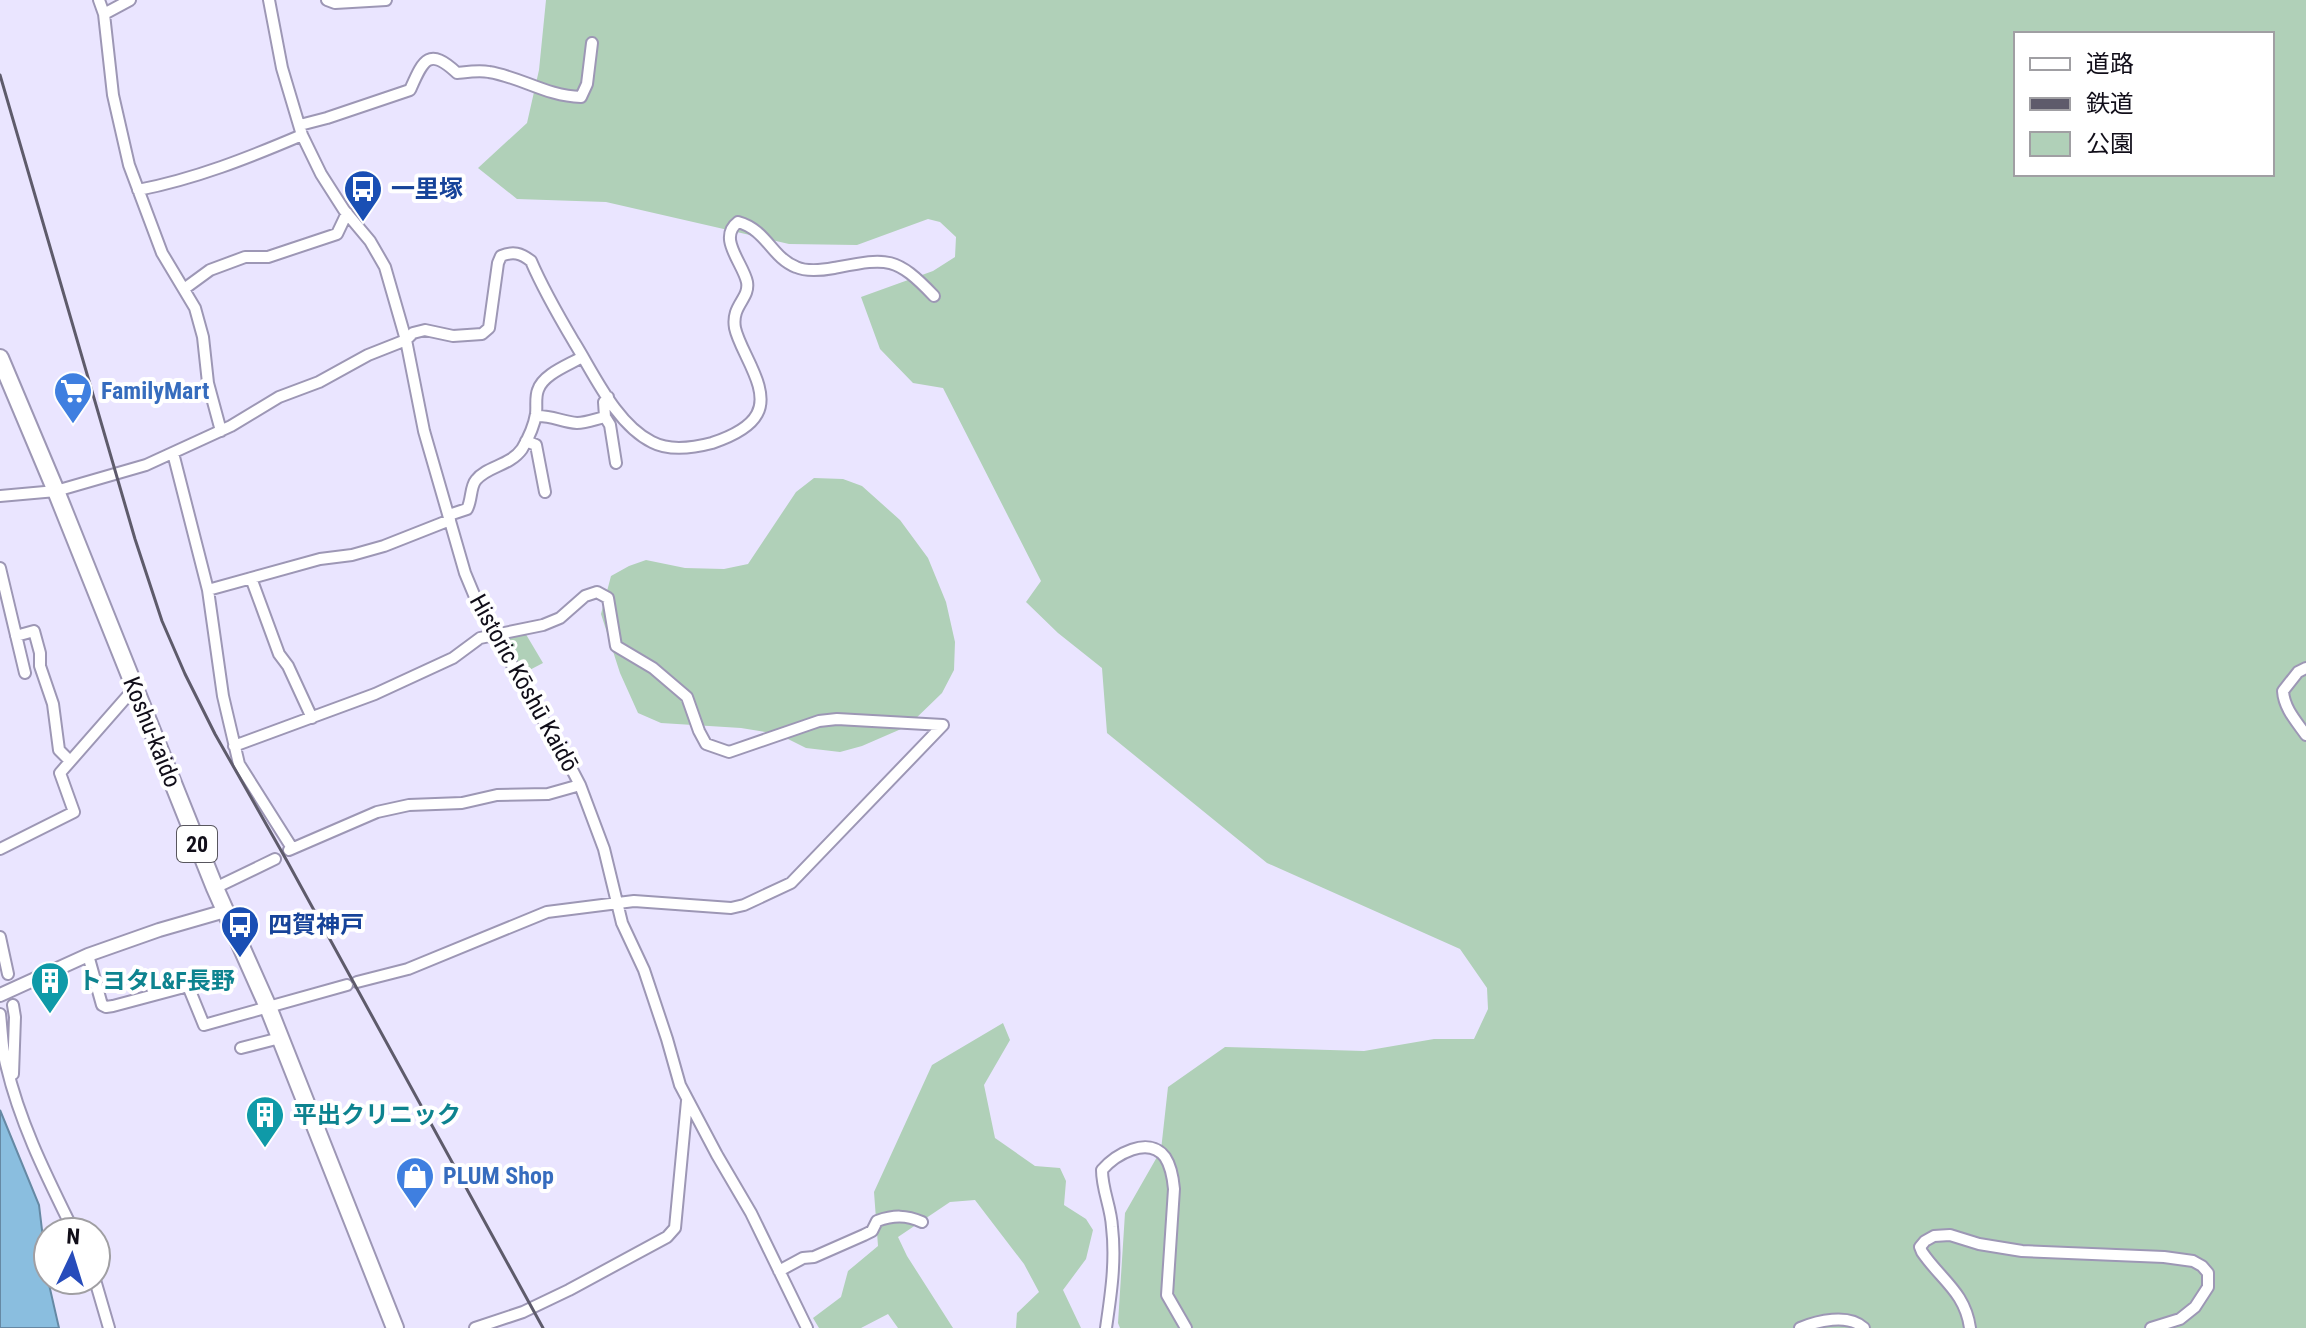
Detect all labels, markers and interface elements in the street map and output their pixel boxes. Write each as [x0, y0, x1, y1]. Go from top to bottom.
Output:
legend [2014, 32, 2274, 176]
text: 道路 [2086, 50, 2134, 78]
text: 鉄道 [2086, 90, 2134, 118]
text: 公園 [2086, 130, 2134, 158]
bus stop icon: 一里塚 [342, 168, 384, 223]
place label: 一里塚 [391, 175, 463, 203]
supermarket icon: FamilyMart [52, 370, 94, 425]
place label: FamilyMart [101, 377, 209, 405]
street label: Historic Kōshū Kaidō [464, 590, 584, 776]
street label: Koshu-kaido [117, 673, 187, 791]
road number: 20 [177, 826, 217, 862]
bus stop icon: 四賀神戸 [219, 904, 261, 959]
place label: 四賀神戸 [268, 911, 364, 939]
building icon: トヨタL&F長野 [29, 960, 71, 1015]
place label: トヨタL&F長野 [78, 967, 235, 995]
building icon: 平出クリニック [244, 1094, 286, 1149]
place label: 平出クリニック [293, 1101, 461, 1129]
shop icon: PLUM Shop [394, 1155, 436, 1210]
place label: PLUM Shop [443, 1162, 554, 1190]
north arrow [32, 1216, 112, 1296]
text: N [66, 1224, 81, 1249]

